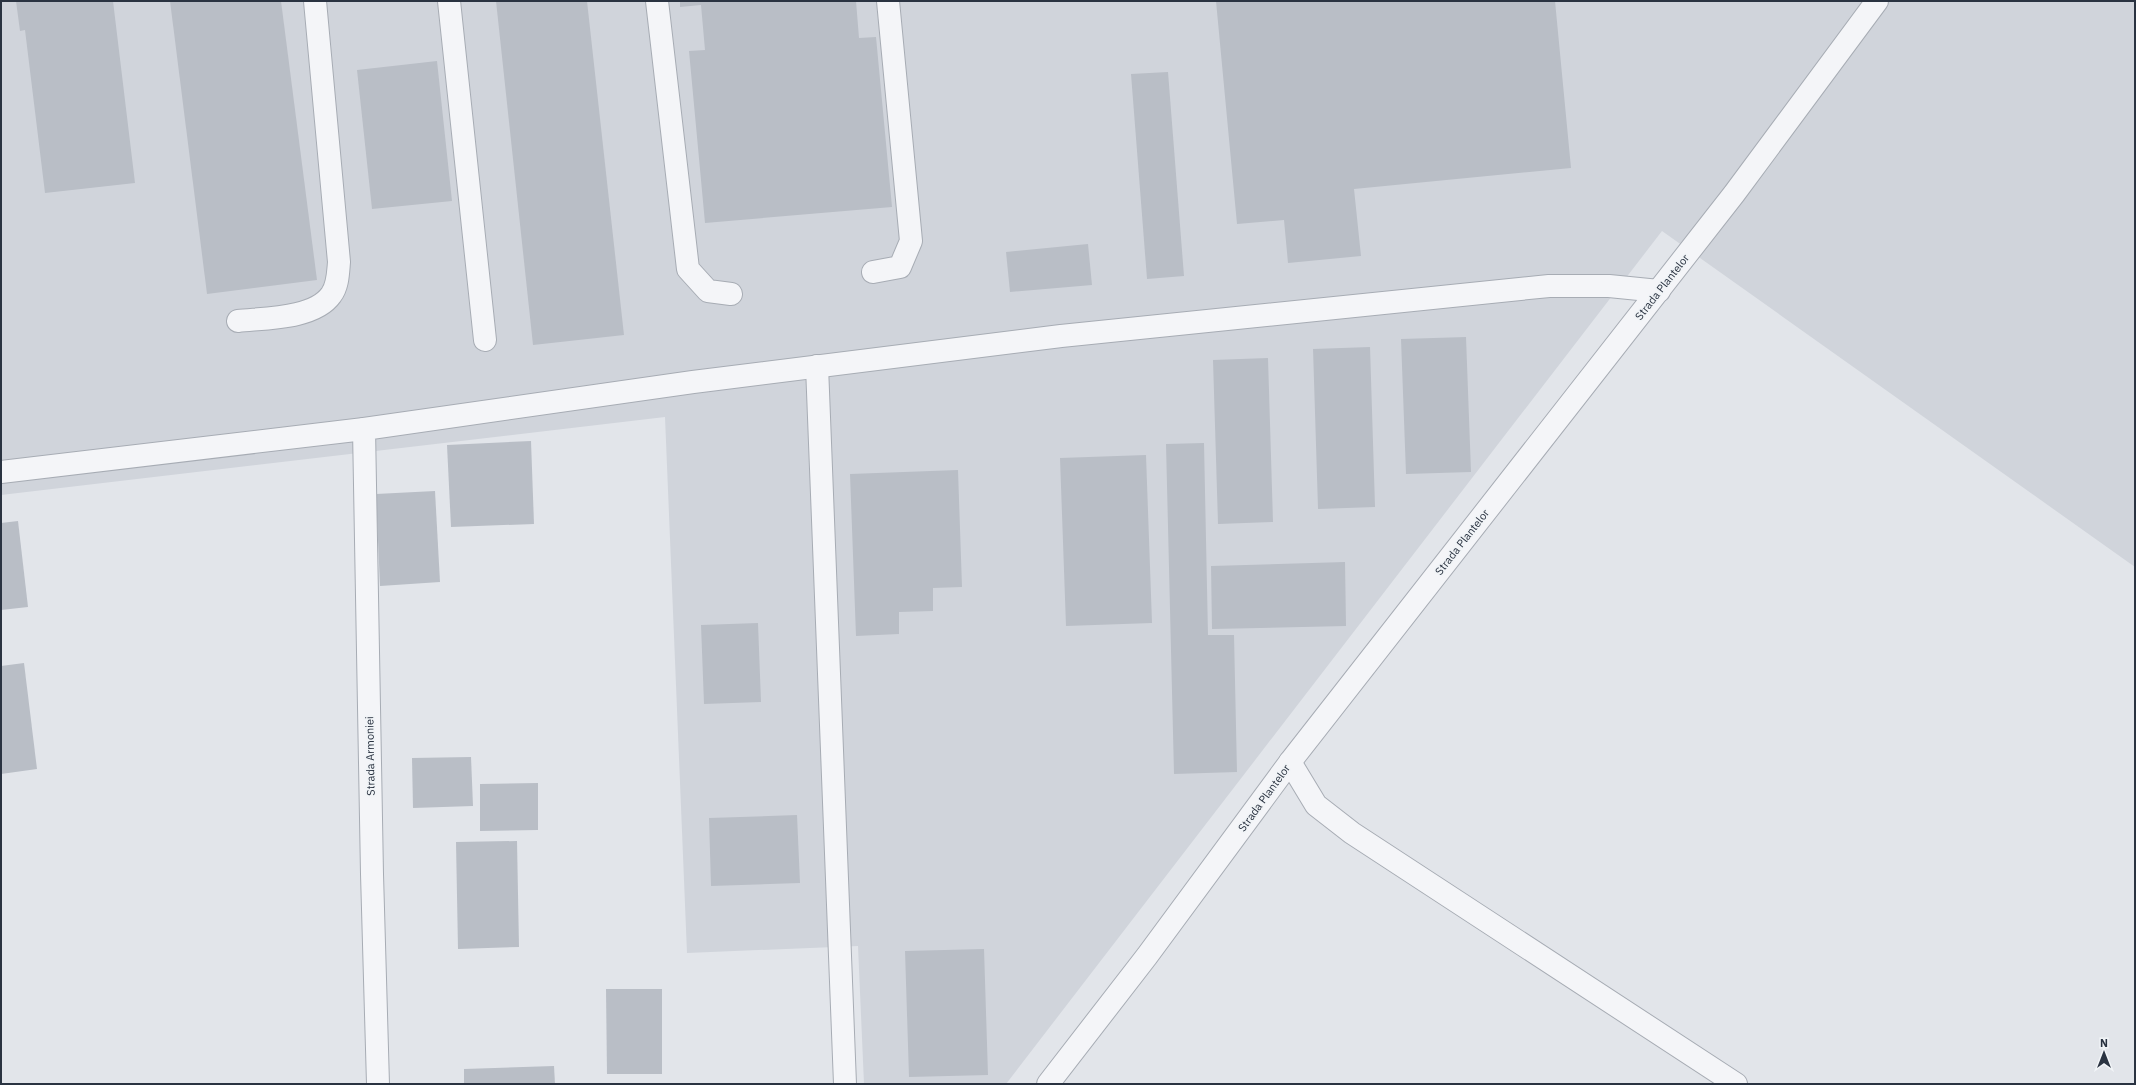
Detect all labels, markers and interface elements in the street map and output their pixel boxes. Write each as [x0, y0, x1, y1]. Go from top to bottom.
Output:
street label: Strada Plantelor [1632, 251, 1692, 323]
street label: Strada Plantelor [1432, 506, 1492, 578]
street label: Strada Armoniei [362, 716, 378, 796]
street label: Strada Plantelor [1235, 762, 1293, 834]
north arrow [2084, 1033, 2124, 1073]
text: N [2100, 1036, 2108, 1050]

